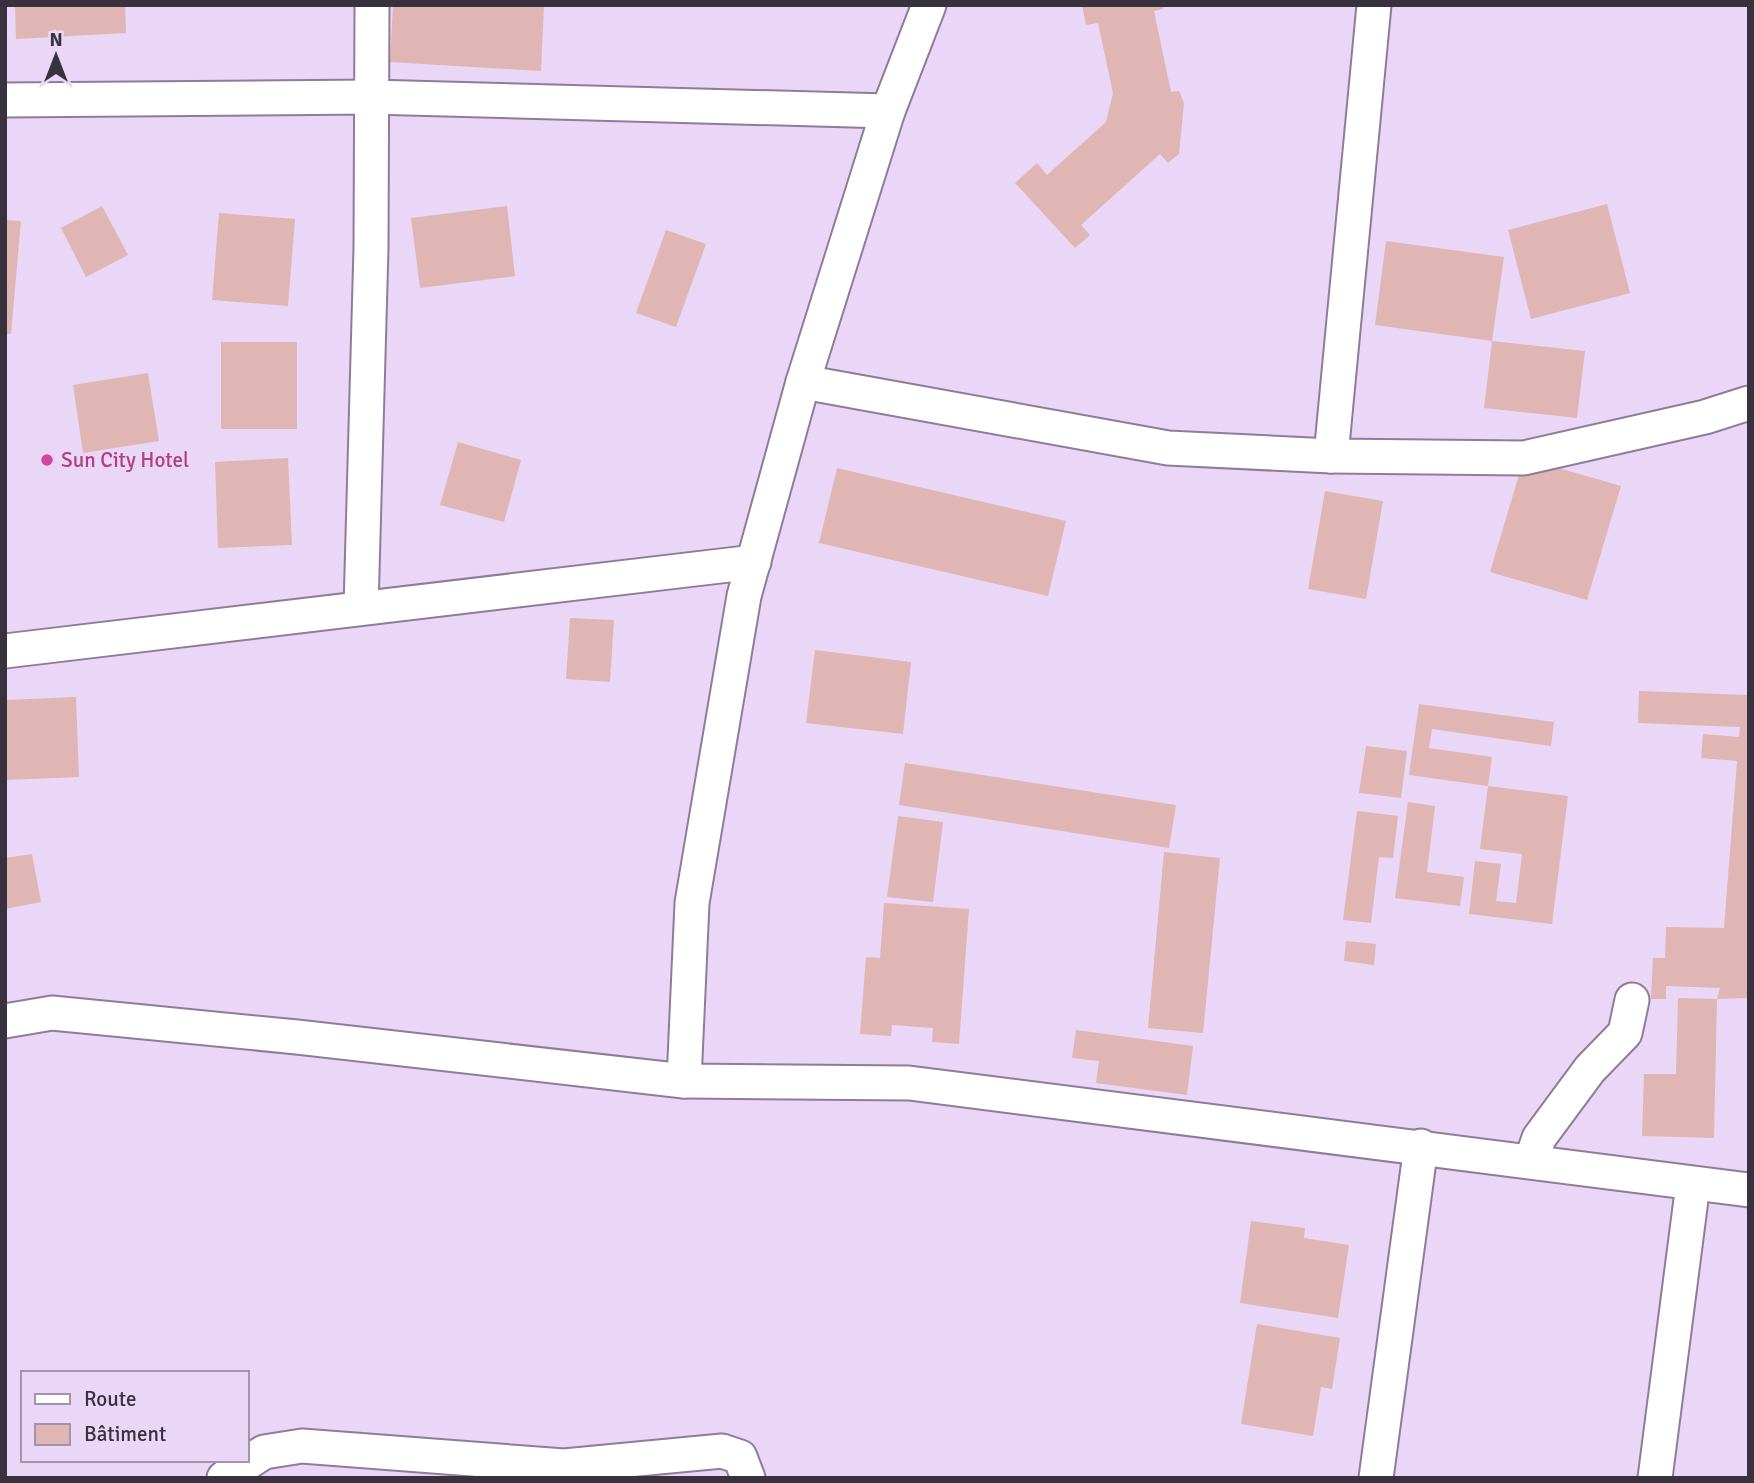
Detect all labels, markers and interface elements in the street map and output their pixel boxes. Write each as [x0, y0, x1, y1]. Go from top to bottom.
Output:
north arrow [21, 21, 91, 91]
text: N [49, 28, 63, 52]
place label: Sun City Hotel [61, 447, 189, 473]
marker: Sun City Hotel [39, 452, 55, 468]
legend [21, 1371, 248, 1462]
text: Route [84, 1386, 136, 1412]
text: Bâtiment [84, 1421, 166, 1447]

